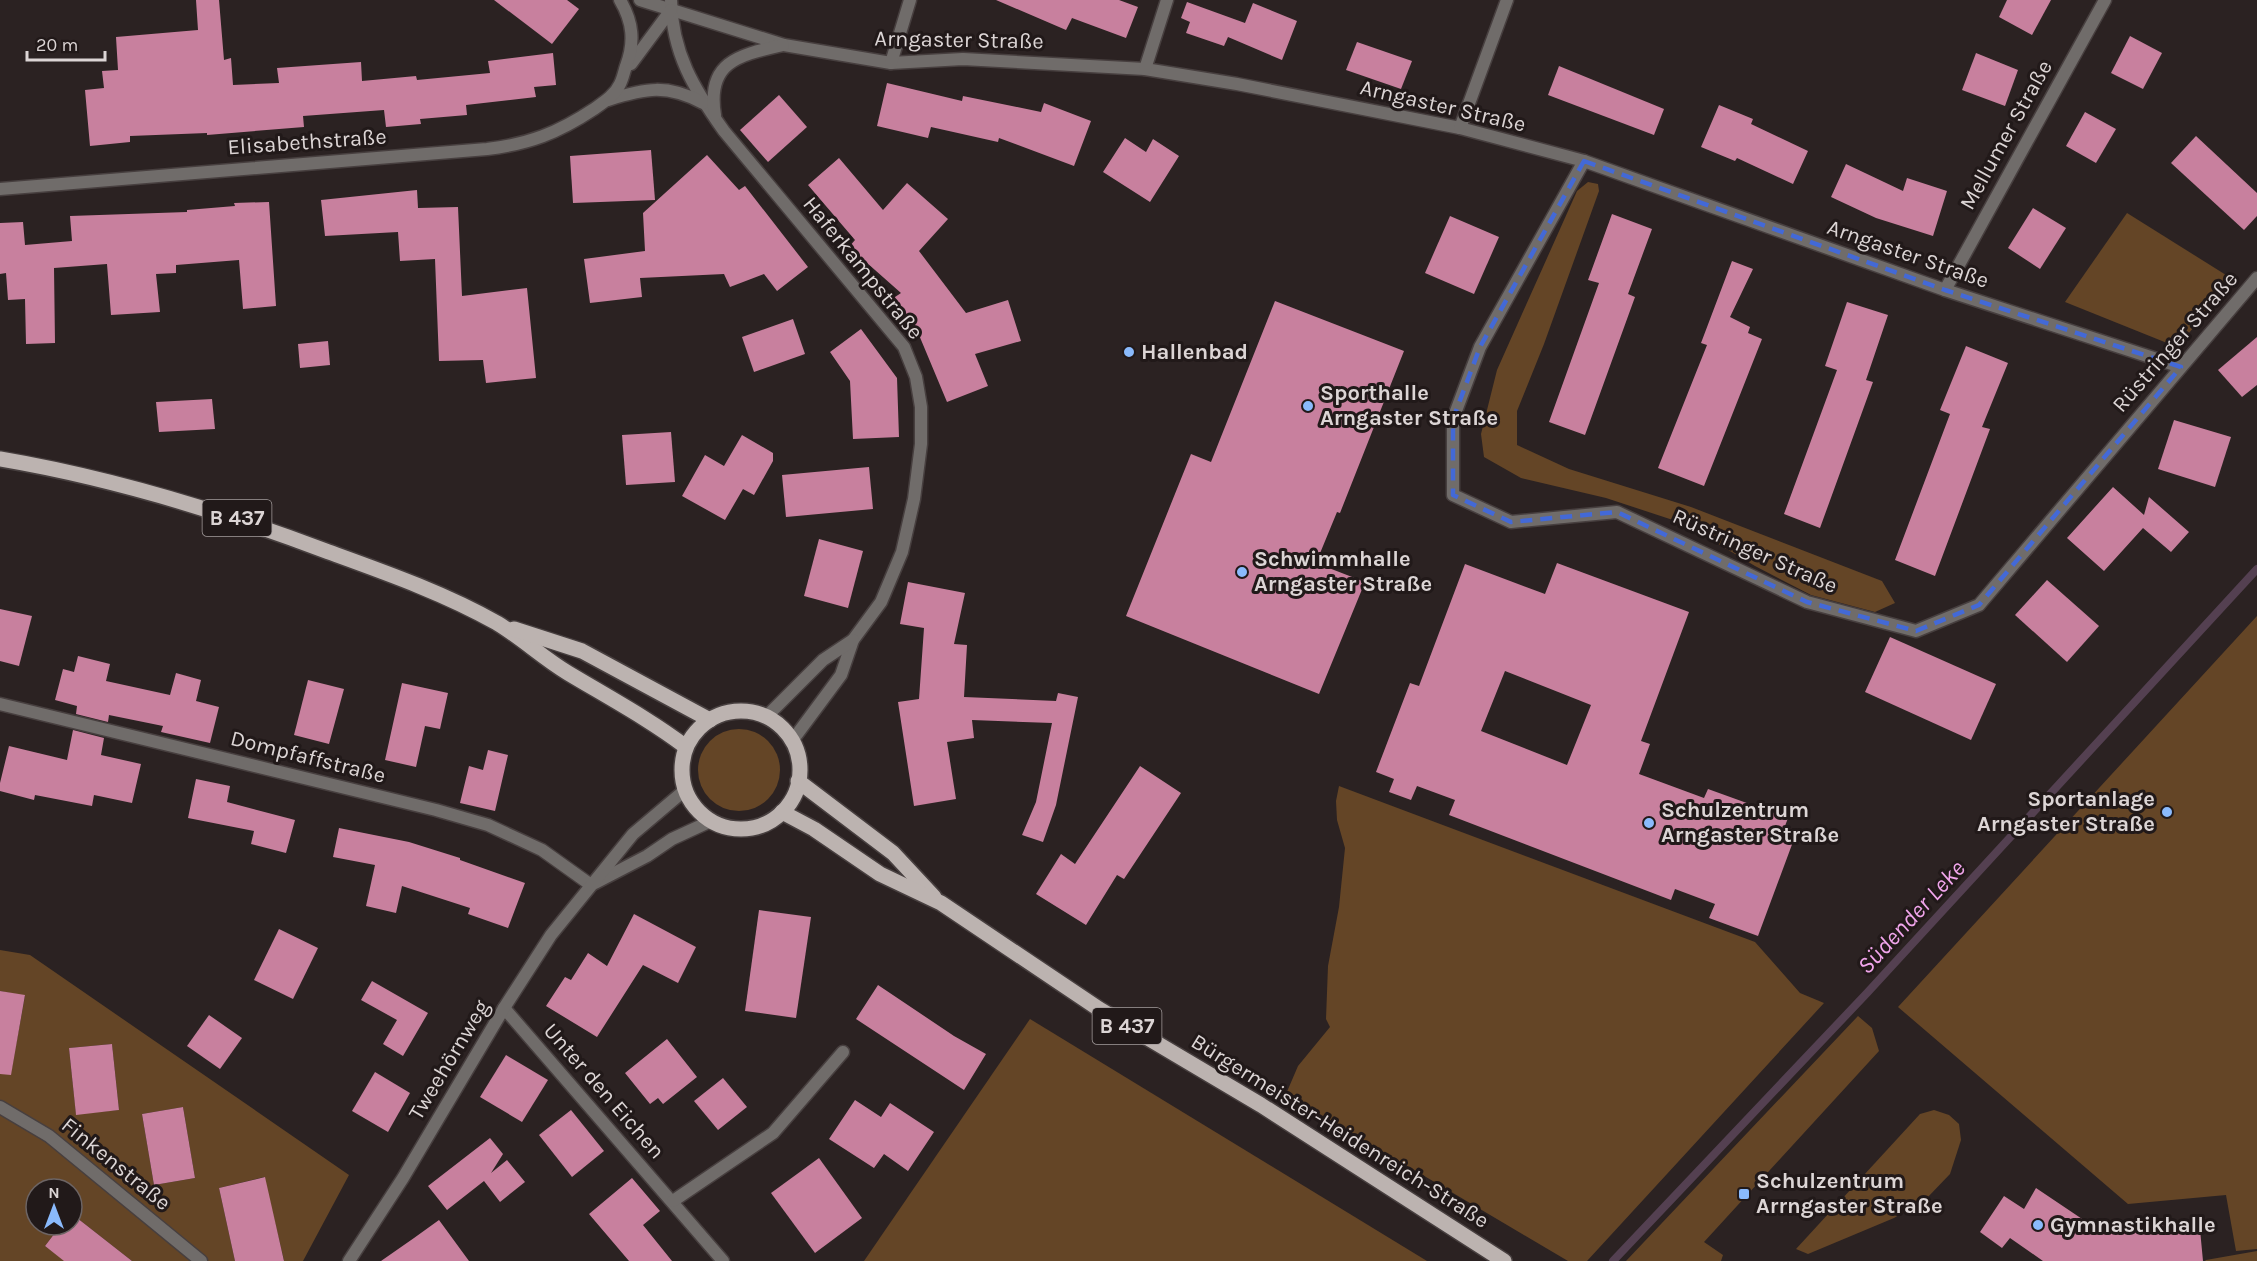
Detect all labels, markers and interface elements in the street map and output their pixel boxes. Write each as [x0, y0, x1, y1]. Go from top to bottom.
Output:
scale bar [27, 24, 105, 62]
street label: Arngaster Straße [874, 26, 1044, 54]
text: 20 m [36, 34, 78, 56]
street label: Mellumer Straße [1954, 56, 2058, 214]
street label: Arngaster Straße [1358, 74, 1528, 138]
street label: Elisabethstraße [227, 123, 387, 161]
street label: Haferkampstraße [797, 191, 929, 345]
street label: Arngaster Straße [1824, 214, 1992, 294]
street label: Rüstringer Straße [2107, 266, 2243, 418]
place label: Hallenbad [1141, 339, 1248, 365]
marker: Hallenbad [1122, 345, 1136, 359]
place label: Sporthalle Arngaster Straße [1320, 380, 1498, 431]
marker: Sporthalle Arngaster Straße [1301, 399, 1315, 413]
road number: B 437 [202, 500, 272, 536]
street label: Rüstringer Straße [1669, 503, 1841, 599]
place label: Schwimmhalle Arngaster Straße [1254, 546, 1432, 597]
marker: Schwimmhalle Arngaster Straße [1235, 565, 1249, 579]
street label: Dompfaffstraße [228, 725, 388, 789]
place label: Sportanlage Arngaster Straße [1977, 786, 2155, 837]
place label: Schulzentrum Arngaster Straße [1661, 797, 1839, 848]
marker: Sportanlage Arngaster Straße [2160, 805, 2174, 819]
marker: Schulzentrum Arngaster Straße [1642, 816, 1656, 830]
water label: Südender Leke [1851, 854, 1971, 980]
street label: Tweehörnweg [403, 995, 495, 1125]
road number: B 437 [1092, 1008, 1162, 1044]
street label: Unter den Eichen [538, 1018, 670, 1164]
street label: Bürgermeister-Heidenreich-Straße [1186, 1028, 1494, 1234]
street label: Finkenstraße [56, 1112, 176, 1216]
place label: Schulzentrum Arrngaster Straße [1756, 1168, 1943, 1219]
north arrow [24, 1177, 84, 1237]
text: N [48, 1183, 60, 1202]
marker: Schulzentrum Arrngaster Straße [1737, 1187, 1751, 1201]
place label: Gymnastikhalle [2050, 1212, 2216, 1238]
marker: Gymnastikhalle [2031, 1218, 2045, 1232]

